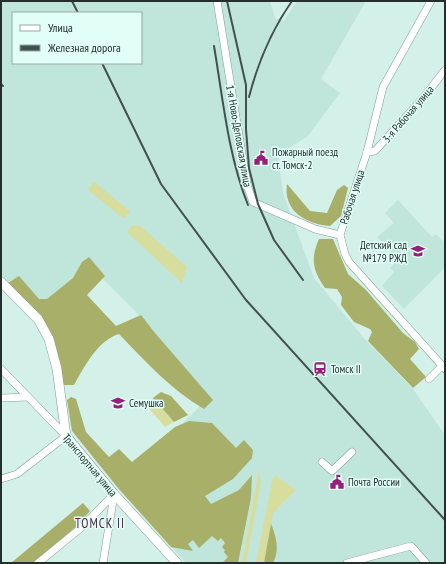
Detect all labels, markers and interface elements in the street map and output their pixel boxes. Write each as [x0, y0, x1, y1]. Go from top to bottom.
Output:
legend [12, 12, 142, 64]
text: Улица [48, 20, 73, 35]
text: Железная дорога [47, 40, 121, 55]
street label: 3-я Рабочая улица [379, 83, 437, 145]
street label: 1-я Ново-Деповская улица [223, 84, 255, 188]
place label: Пожарный поезд ст. Томск-2 [272, 145, 338, 172]
public building icon: Пожарный поезд ст. Томск-2 [253, 150, 269, 166]
street label: Рабочая улица [337, 168, 367, 226]
place label: Детский сад №179 РЖД [360, 238, 407, 265]
school or university icon: Детский сад №179 РЖД [410, 243, 426, 259]
station icon: Томск II [312, 361, 328, 377]
place label: Томск II [331, 362, 361, 376]
school or university icon: Семушка [110, 395, 126, 411]
place label: Семушка [129, 396, 163, 410]
street label: Транспортная улица [60, 431, 120, 499]
public building icon: Почта России [329, 474, 345, 490]
place label: Почта России [348, 475, 400, 489]
district label: ТОМСК II [75, 515, 125, 532]

